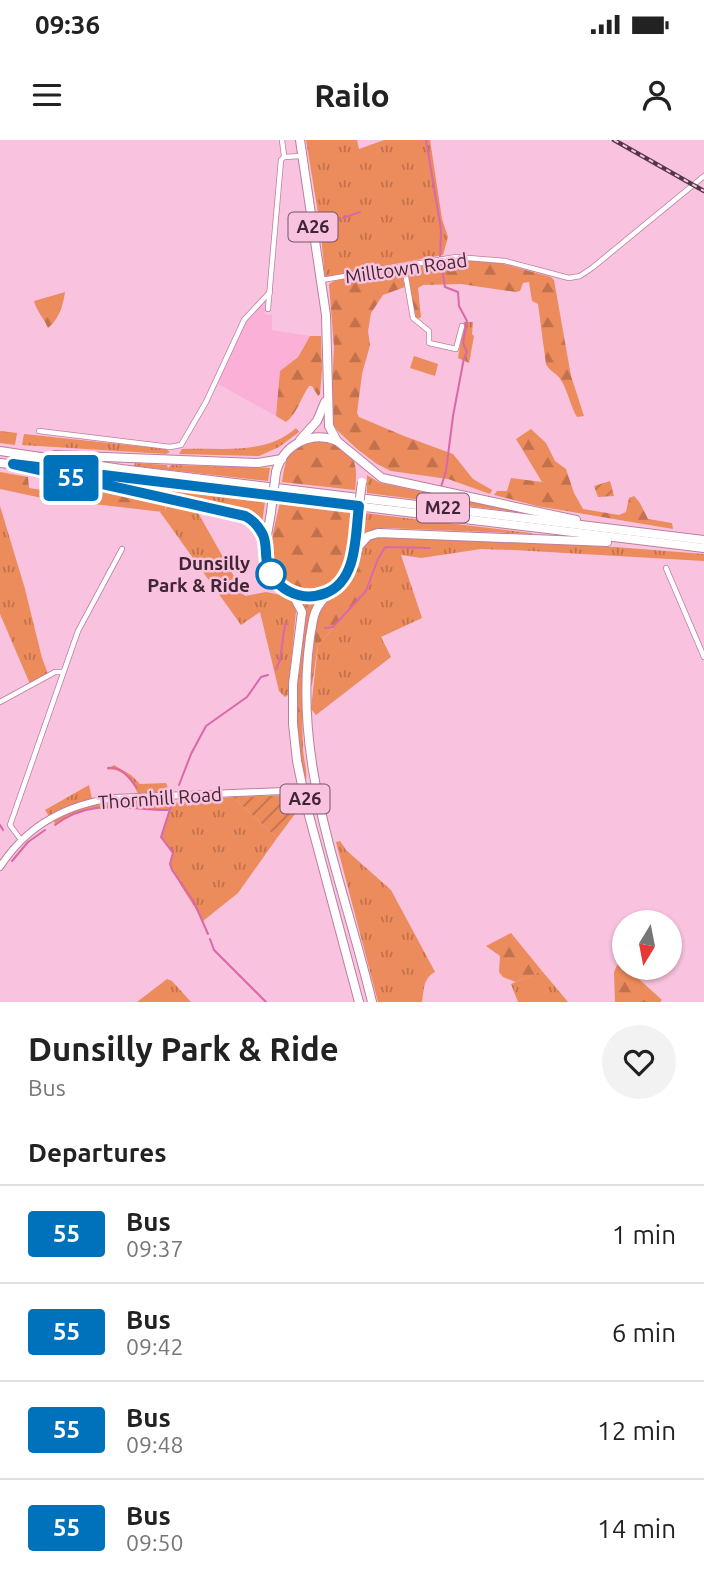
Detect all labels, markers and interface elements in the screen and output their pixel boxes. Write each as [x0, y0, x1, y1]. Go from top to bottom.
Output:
text: 09:36 [35, 10, 100, 39]
icon: menu [28, 76, 66, 114]
icon: person [638, 76, 676, 114]
text: Railo [314, 77, 390, 113]
road number: A26 [288, 212, 338, 242]
street label: Milltown Road [343, 249, 469, 287]
line badge: 55 [40, 455, 102, 501]
text: 55 [57, 464, 85, 491]
road number: M22 [417, 494, 469, 522]
place label: Dunsilly Park & Ride [147, 552, 250, 596]
marker: Dunsilly Park & Ride [256, 559, 286, 589]
street label: Thornhill Road [97, 783, 223, 813]
road number: A26 [280, 784, 330, 814]
north arrow [612, 910, 682, 980]
map controls [612, 910, 682, 980]
button: heart [602, 1025, 676, 1099]
text: Dunsilly Park & Ride [28, 1030, 339, 1067]
text: Bus [28, 1075, 66, 1100]
text: Departures [28, 1138, 166, 1167]
text: Bus [126, 1207, 171, 1236]
text: 55 [53, 1220, 80, 1247]
text: 1 min [612, 1220, 676, 1249]
text: 09:37 [126, 1236, 184, 1261]
text: Bus [126, 1305, 171, 1334]
text: 55 [53, 1318, 80, 1345]
text: 6 min [612, 1318, 676, 1347]
text: 09:42 [126, 1334, 184, 1359]
text: Bus [126, 1403, 171, 1432]
text: 55 [53, 1416, 80, 1443]
text: 12 min [597, 1416, 676, 1445]
text: 09:48 [126, 1432, 184, 1457]
text: Bus [126, 1501, 171, 1530]
text: 55 [53, 1514, 80, 1541]
text: 14 min [597, 1514, 676, 1543]
text: 09:50 [126, 1530, 184, 1555]

